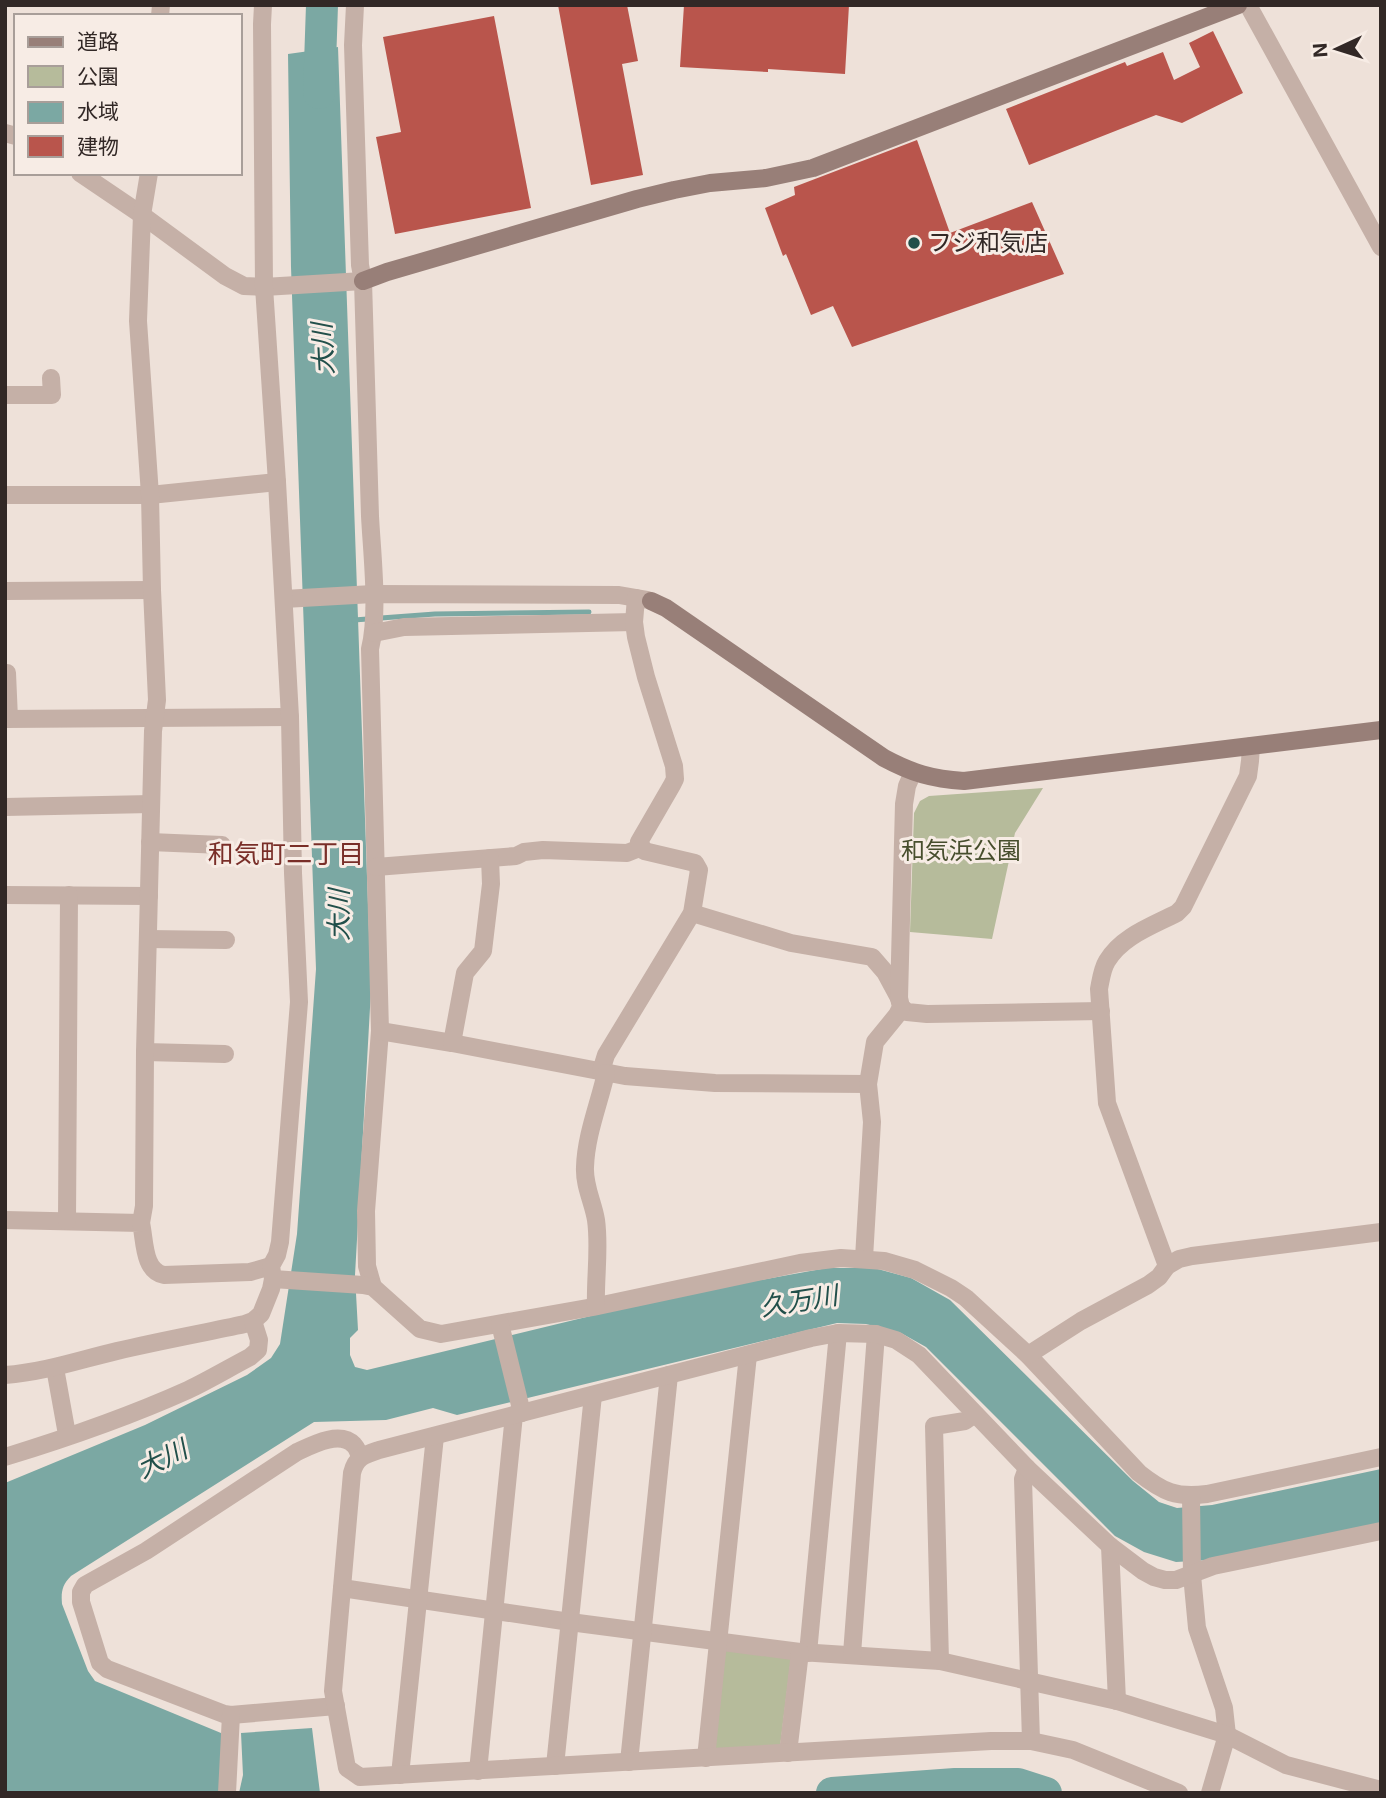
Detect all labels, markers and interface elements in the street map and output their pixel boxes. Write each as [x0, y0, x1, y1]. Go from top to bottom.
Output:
legend [14, 14, 242, 175]
north arrow [1302, 14, 1372, 84]
text: 道路 [77, 29, 119, 54]
text: N [1309, 42, 1333, 58]
text: 公園 [77, 64, 119, 89]
text: 水域 [77, 99, 119, 124]
text: 建物 [77, 134, 119, 159]
place label: フジ和気店 [928, 228, 1048, 257]
marker: フジ和気店 [906, 235, 922, 251]
water label: 大川 [306, 319, 339, 376]
park label: 和気浜公園 [901, 836, 1021, 865]
district label: 和気町二丁目 [208, 838, 364, 869]
water label: 大川 [323, 886, 354, 941]
water label: 久万川 [758, 1279, 843, 1322]
water label: 大川 [132, 1432, 195, 1484]

